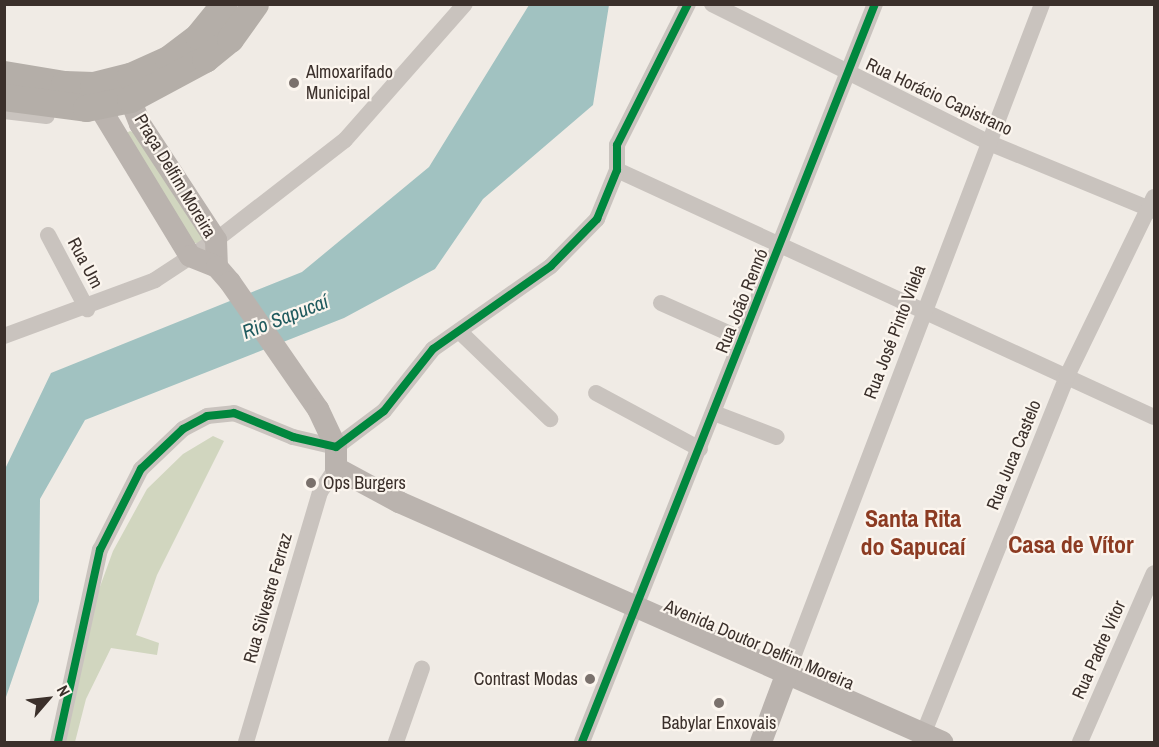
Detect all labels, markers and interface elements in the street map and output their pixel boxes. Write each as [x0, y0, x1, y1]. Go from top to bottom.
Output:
street label: Rua Horácio Capistrano [862, 54, 1016, 140]
place label: Almoxarifado Municipal [306, 62, 393, 104]
marker: Almoxarifado Municipal [287, 76, 301, 90]
street label: Praça Delfim Moreira [130, 110, 220, 242]
street label: Rua Um [63, 234, 107, 292]
street label: Rua João Rennó [711, 246, 773, 356]
street label: Rua José Pinto Vilela [860, 262, 930, 402]
water label: Rio Sapucaí [239, 289, 331, 343]
street label: Rua Juca Castelo [982, 397, 1046, 513]
place label: Ops Burgers [323, 472, 406, 494]
marker: Ops Burgers [304, 476, 318, 490]
district label: Santa Rita do Sapucaí [861, 505, 965, 561]
street label: Rua Silvestre Ferraz [239, 530, 297, 666]
district label: Casa de Vítor [1008, 531, 1134, 559]
street label: Avenida Doutor Delfim Moreira [661, 595, 857, 695]
street label: Rua Padre Vitor [1068, 597, 1130, 703]
place label: Contrast Modas [474, 668, 578, 690]
north arrow [18, 669, 78, 729]
marker: Contrast Modas [583, 672, 597, 686]
text: N [52, 681, 76, 700]
marker: Babylar Enxovais [712, 696, 726, 710]
place label: Babylar Enxovais [662, 712, 776, 734]

